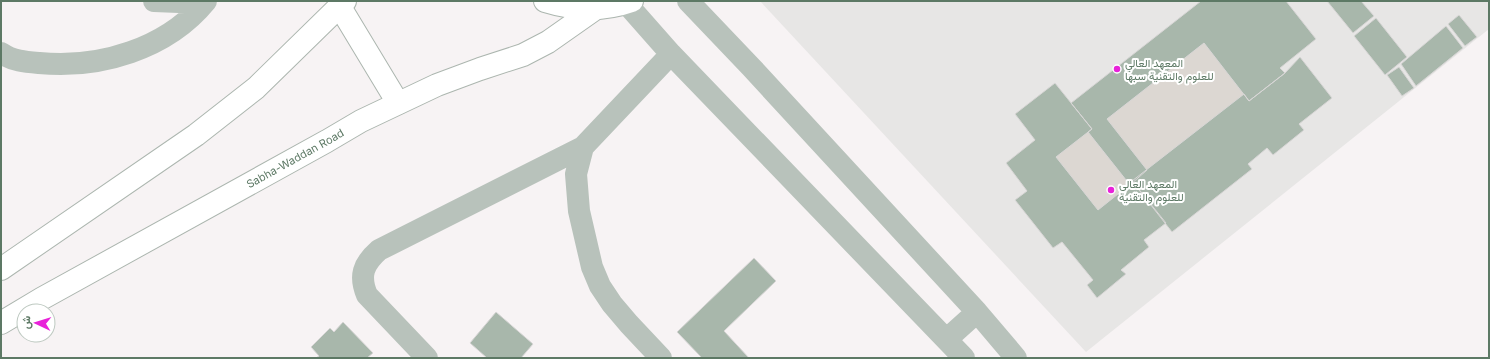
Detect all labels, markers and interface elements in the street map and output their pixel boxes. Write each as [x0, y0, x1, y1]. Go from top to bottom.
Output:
place label: المعهد العالي للعلوم والتقنية سبها [1125, 56, 1214, 84]
marker: المعهد العالي للعلوم والتقنية سبها [1112, 64, 1122, 74]
street label: Sabha-Waddan Road [244, 126, 346, 191]
place label: المعهد العالي للعلوم والتقنية [1119, 177, 1184, 205]
marker: المعهد العالي للعلوم والتقنية [1106, 185, 1116, 195]
north arrow [16, 303, 56, 343]
text: ش [19, 315, 33, 329]

